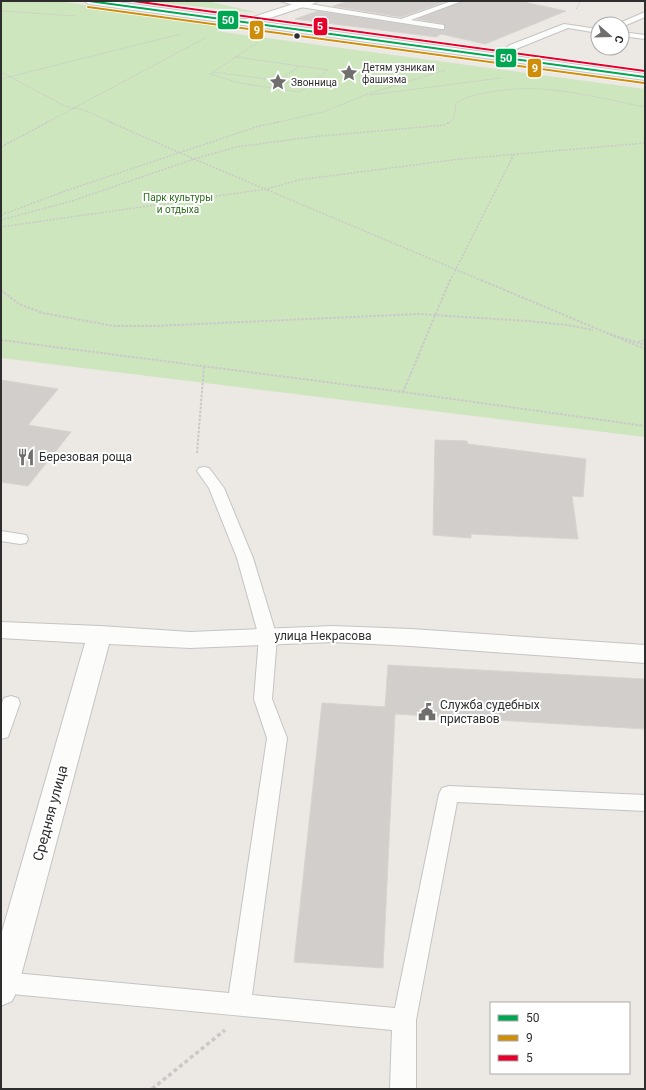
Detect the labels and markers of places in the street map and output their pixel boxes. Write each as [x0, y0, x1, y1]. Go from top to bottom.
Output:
unlabelled marker [292, 31, 302, 41]
place label: Детям узникам фашизма [362, 62, 435, 85]
place icon: Детям узникам фашизма [339, 63, 359, 83]
place icon: Звонница [268, 72, 288, 92]
place label: Звонница [291, 77, 337, 88]
restaurant icon: Березовая роща [16, 447, 36, 467]
place label: Березовая роща [39, 450, 132, 464]
place label: Служба судебных приставов [440, 698, 540, 726]
public building icon: Служба судебных приставов [417, 702, 437, 722]

